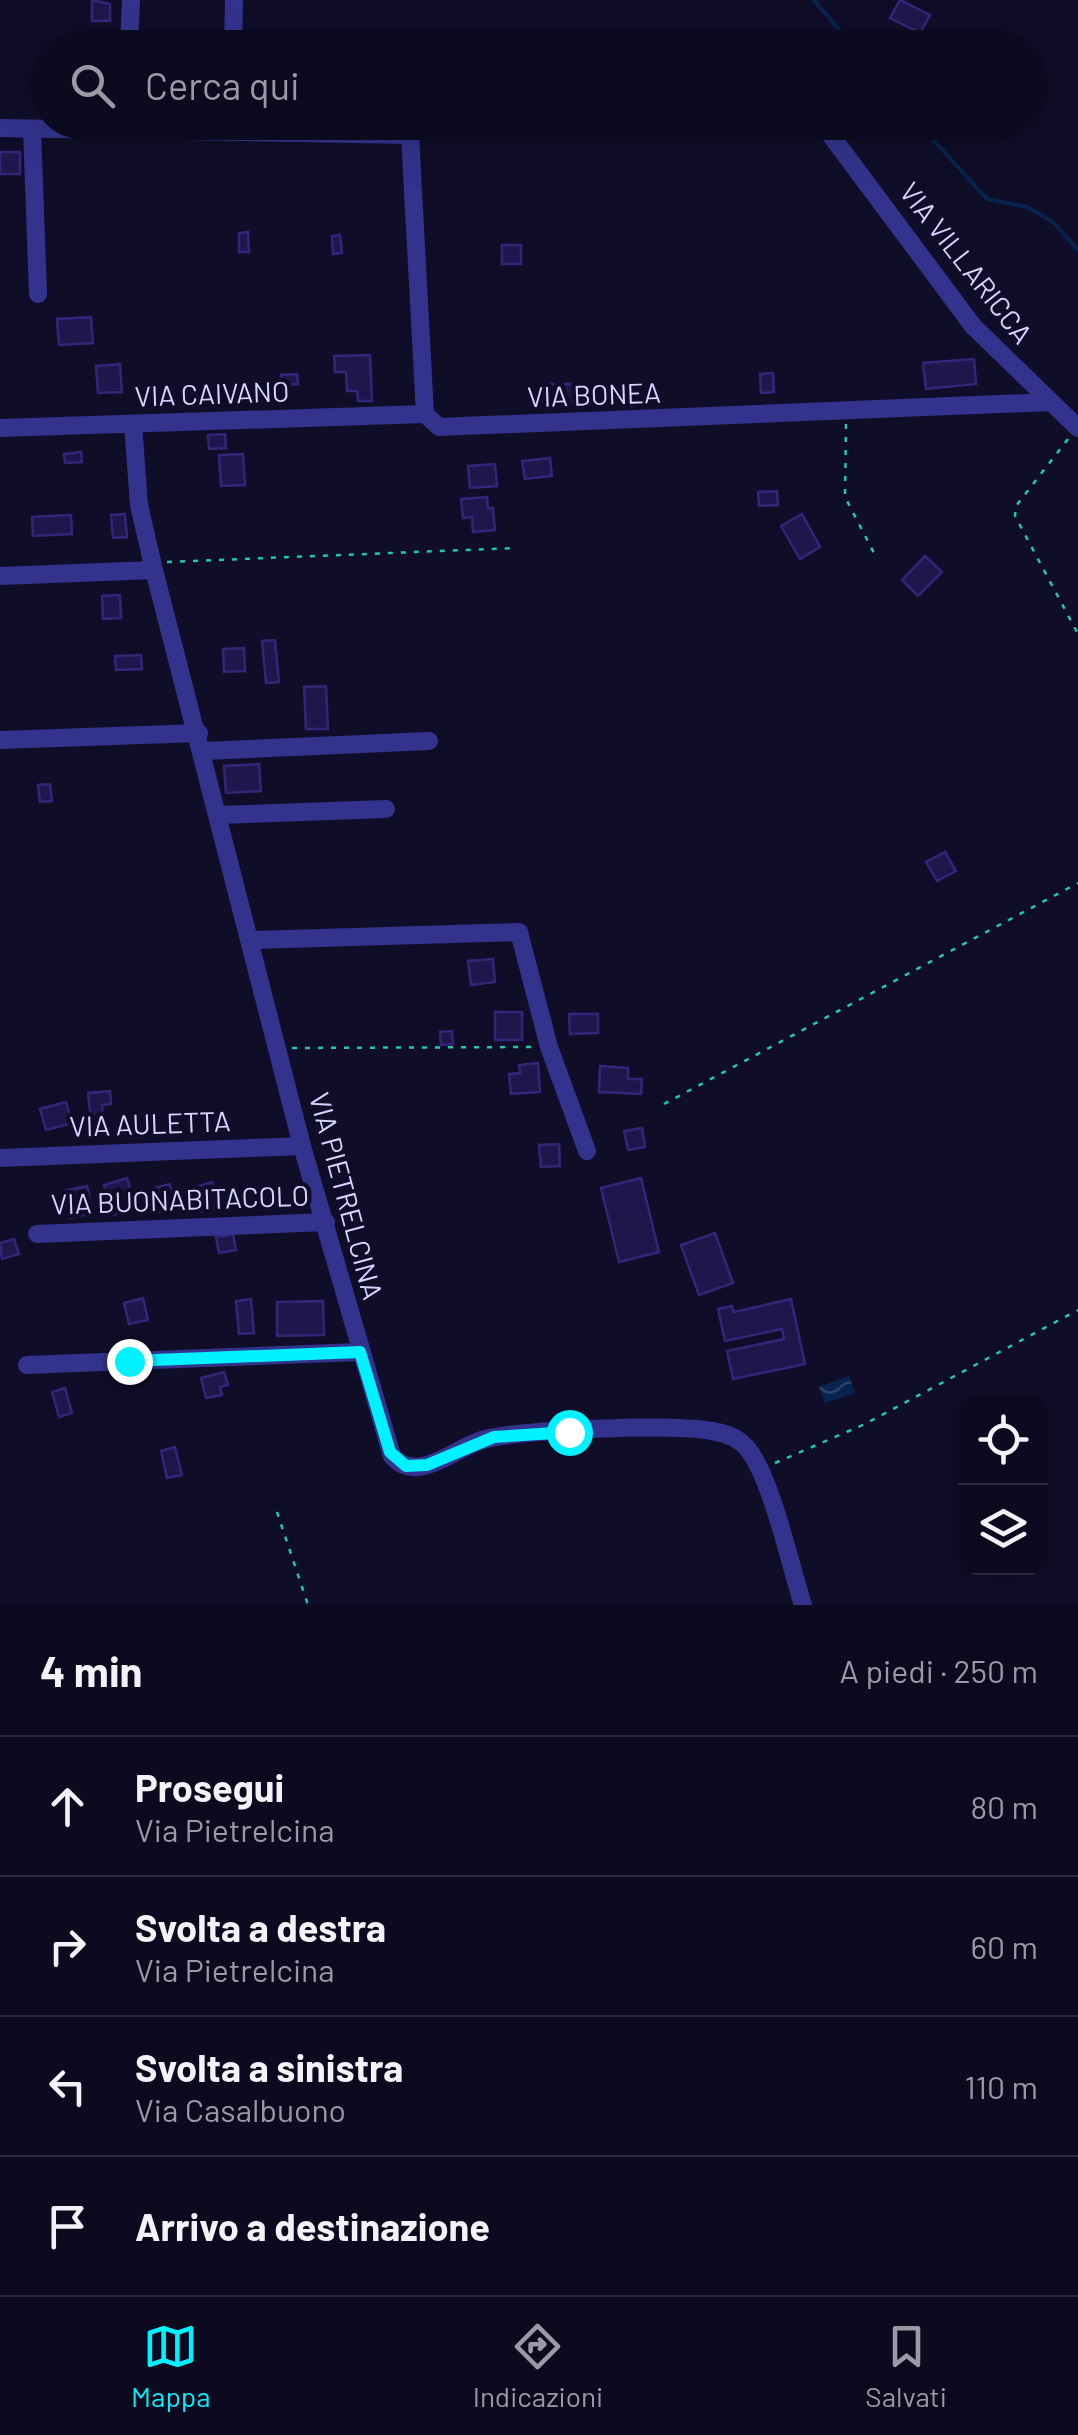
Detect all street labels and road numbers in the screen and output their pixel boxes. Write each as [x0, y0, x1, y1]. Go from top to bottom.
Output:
street label: VIA VILLARICCA [893, 175, 1040, 350]
street label: VIA CAIVANO [134, 373, 290, 413]
street label: VIA BONEA [527, 375, 661, 413]
street label: VIA PIETRELCINA [303, 1088, 391, 1303]
street label: VIA AULETTA [69, 1103, 231, 1143]
street label: VIA BUONABITACOLO [50, 1178, 310, 1221]

